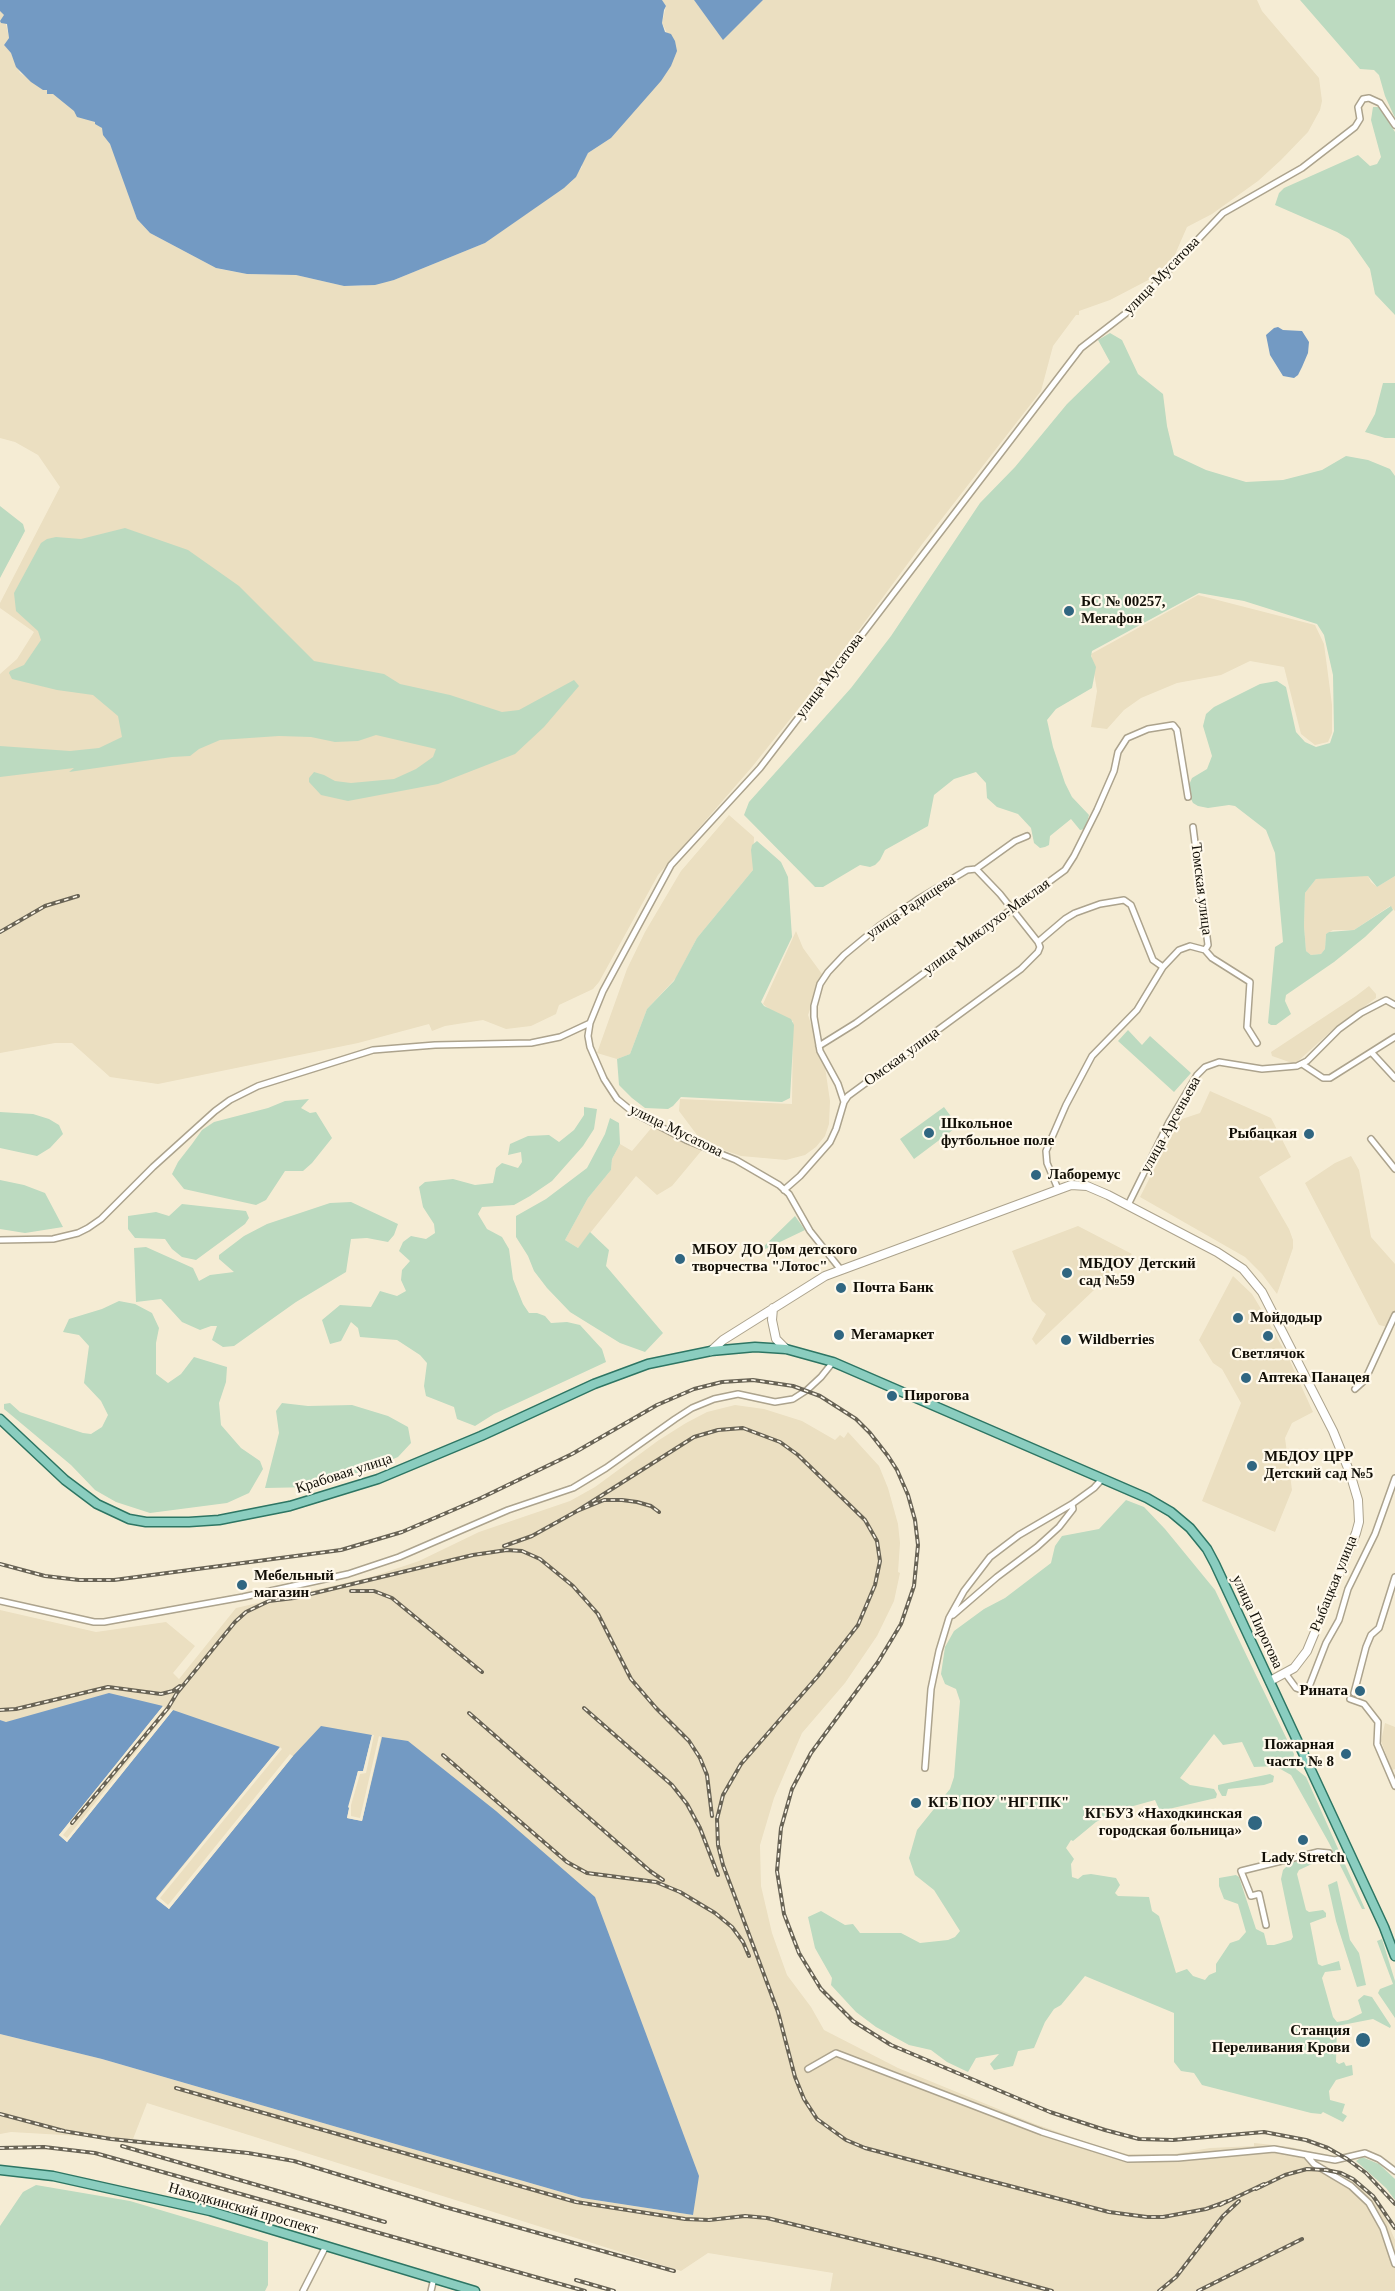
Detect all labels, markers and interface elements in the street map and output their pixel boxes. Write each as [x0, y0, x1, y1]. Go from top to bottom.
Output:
street label: улица Мусатова [1120, 233, 1204, 319]
place label: БС № 00257, Мегафон [1081, 593, 1165, 628]
marker: БС № 00257, Мегафон [1062, 604, 1076, 618]
street label: улица Мусатова [792, 630, 868, 722]
street label: Томская улица [1186, 842, 1216, 936]
street label: улица Радищева [863, 871, 959, 943]
street label: улица Миклухо-Маклая [920, 875, 1054, 979]
street label: Омская улица [861, 1024, 943, 1090]
street label: улица Арсеньева [1137, 1074, 1205, 1176]
street label: улица Мусатова [626, 1101, 726, 1161]
place label: Школьное футбольное поле [941, 1115, 1054, 1150]
place label: Рыбацкая [1228, 1125, 1297, 1143]
marker: Школьное футбольное поле [922, 1126, 936, 1140]
marker: Рыбацкая [1302, 1127, 1316, 1141]
place label: Лаборемус [1048, 1166, 1120, 1184]
marker: Лаборемус [1029, 1168, 1043, 1182]
place label: МБОУ ДО Дом детского творчества "Лотос" [692, 1241, 857, 1276]
marker: МБОУ ДО Дом детского творчества "Лотос" [673, 1252, 687, 1266]
place label: МБДОУ Детский сад №59 [1079, 1255, 1196, 1290]
marker: МБДОУ Детский сад №59 [1060, 1266, 1074, 1280]
place label: Почта Банк [853, 1279, 934, 1297]
marker: Почта Банк [834, 1281, 848, 1295]
place label: Мойдодыр [1250, 1309, 1322, 1327]
marker: Мойдодыр [1231, 1311, 1245, 1325]
place label: Мегамаркет [851, 1326, 934, 1344]
marker: Мегамаркет [832, 1328, 846, 1342]
marker: Светлячок [1261, 1329, 1275, 1343]
place label: Wildberries [1078, 1331, 1154, 1349]
marker: Wildberries [1059, 1333, 1073, 1347]
place label: Светлячок [1231, 1345, 1305, 1363]
place label: Аптека Панацея [1258, 1369, 1370, 1387]
marker: Аптека Панацея [1239, 1371, 1253, 1385]
place label: Пирогова [904, 1387, 969, 1405]
marker: Пирогова [885, 1389, 899, 1403]
place label: МБДОУ ЦРР Детский сад №5 [1264, 1448, 1373, 1483]
street label: Крабовая улица [293, 1450, 395, 1498]
marker: МБДОУ ЦРР Детский сад №5 [1245, 1459, 1259, 1473]
street label: Рыбацкая улица [1307, 1533, 1361, 1635]
place label: Мебельный магазин [254, 1567, 334, 1602]
street label: улица Пирогова [1227, 1572, 1287, 1672]
marker: Мебельный магазин [235, 1578, 249, 1592]
place label: Рината [1299, 1682, 1348, 1700]
marker: Рината [1353, 1684, 1367, 1698]
place label: Пожарная часть № 8 [1264, 1736, 1334, 1771]
marker: Пожарная часть № 8 [1339, 1747, 1353, 1761]
place label: КГБ ПОУ "НГГПК" [928, 1794, 1069, 1812]
marker: КГБ ПОУ "НГГПК" [909, 1796, 923, 1810]
place label: КГБУЗ «Находкинская городская больница» [1085, 1805, 1242, 1840]
marker: КГБУЗ «Находкинская городская больница» [1246, 1814, 1264, 1832]
marker: Lady Stretch [1296, 1833, 1310, 1847]
place label: Lady Stretch [1261, 1849, 1345, 1867]
place label: Станция Переливания Крови [1212, 2022, 1350, 2057]
marker: Станция Переливания Крови [1354, 2031, 1372, 2049]
street label: Находкинский проспект [166, 2179, 320, 2239]

